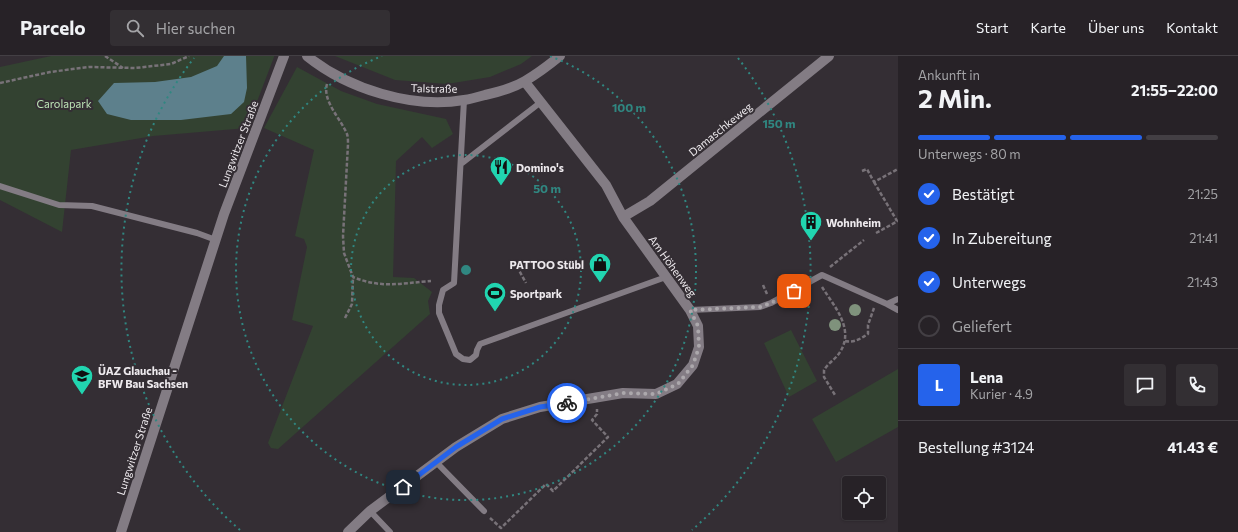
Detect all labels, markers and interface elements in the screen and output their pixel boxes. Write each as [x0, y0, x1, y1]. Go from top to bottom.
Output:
search box [110, 10, 390, 46]
text: Parcelo [20, 16, 86, 39]
icon: search [124, 17, 146, 39]
text: Hier suchen [156, 19, 235, 37]
text: Start [976, 19, 1009, 36]
text: Karte [1031, 19, 1066, 36]
text: Über uns [1088, 19, 1144, 36]
text: Kontakt [1166, 19, 1218, 36]
text: Ankunft in [918, 67, 980, 83]
street label: Talstraße [411, 81, 458, 95]
text: 21:55–22:00 [1131, 81, 1218, 99]
text: 2 Min. [918, 82, 992, 113]
park label: Carolapark [36, 97, 92, 110]
street label: Lungwitzer Straße [215, 99, 261, 189]
street label: Damaschkeweg [686, 99, 754, 159]
text: 100 m [612, 100, 646, 114]
text: 150 m [762, 116, 796, 130]
text: Unterwegs · 80 m [918, 146, 1020, 162]
restaurant icon: Domino's [488, 154, 514, 187]
place label: Domino's [516, 161, 564, 174]
text: 50 m [533, 181, 561, 195]
icon: check [918, 183, 940, 205]
text: Bestätigt [952, 185, 1015, 203]
text: 21:25 [1187, 186, 1218, 202]
building icon: Wohnheim [798, 209, 824, 242]
place label: Wohnheim [826, 216, 881, 229]
icon: check [918, 227, 940, 249]
text: In Zubereitung [952, 229, 1052, 247]
text: 21:41 [1189, 230, 1218, 246]
street label: Am Höhenweg [646, 233, 700, 299]
shop icon: PATTOO Stübl [587, 251, 613, 284]
place label: PATTOO Stübl [510, 258, 584, 271]
centre of rings [459, 263, 473, 277]
icon: check [918, 271, 940, 293]
text: Unterwegs [952, 273, 1026, 291]
pin [777, 274, 811, 308]
text: 21:43 [1187, 274, 1218, 290]
sports icon: Sportpark [482, 280, 508, 313]
icon: bag [783, 280, 805, 302]
place label: Sportpark [510, 287, 563, 300]
text: Geliefert [952, 317, 1012, 335]
school or university icon: ÜAZ Glauchau - BFW Bau Sachsen [69, 363, 95, 396]
place label: ÜAZ Glauchau - BFW Bau Sachsen [98, 364, 188, 390]
button: chat [1124, 364, 1166, 406]
button: phone [1176, 364, 1218, 406]
text: Lena [970, 368, 1003, 386]
text: L [935, 376, 943, 394]
courier [547, 383, 587, 423]
text: Kurier · 4.9 [970, 386, 1033, 402]
icon: bike [556, 392, 578, 414]
street label: Lungwitzer Straße [114, 405, 154, 497]
text: Bestellung #3124 [918, 438, 1034, 456]
text: 41.43 € [1167, 438, 1218, 456]
pin [386, 470, 420, 504]
icon: home [392, 476, 414, 498]
map controls [842, 476, 886, 520]
button: locate [842, 476, 886, 520]

